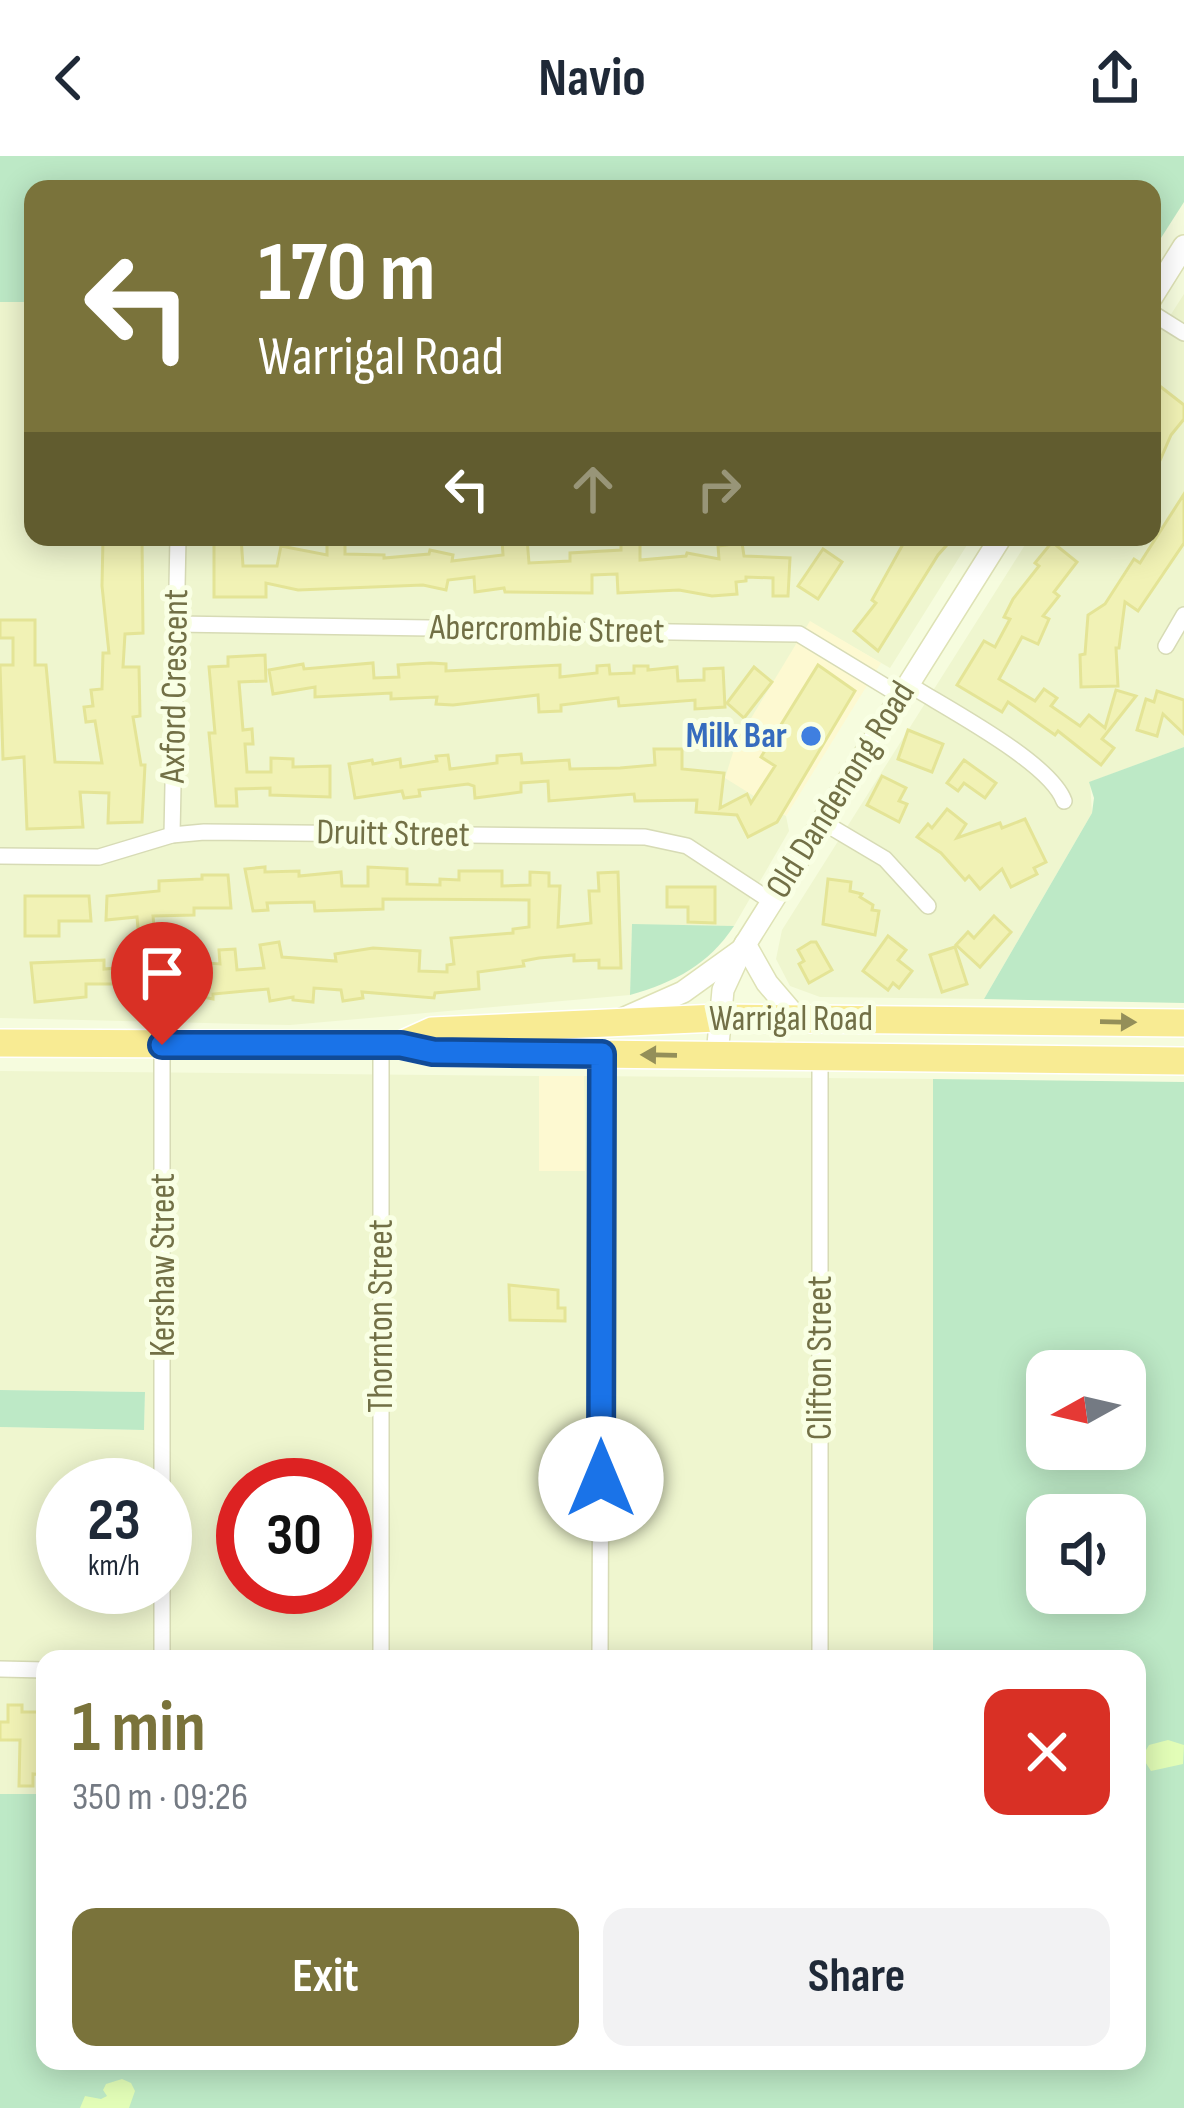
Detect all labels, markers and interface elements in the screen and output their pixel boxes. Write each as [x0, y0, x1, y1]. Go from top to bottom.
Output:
icon: back [36, 45, 102, 111]
icon: share [1082, 45, 1148, 111]
text: Navio [538, 46, 646, 111]
text: 170 m [258, 223, 435, 324]
icon: left [60, 228, 216, 384]
text: Warrigal Road [258, 325, 504, 390]
icon: left [434, 456, 500, 522]
icon: ahead [560, 456, 626, 522]
icon: right [686, 456, 752, 522]
street label: Axford Crescent [152, 589, 198, 784]
street label: Abercrombie Street [428, 606, 665, 654]
street label: Old Dandenong Road [757, 674, 925, 906]
place label: Milk Bar [686, 715, 787, 758]
marker: Milk Bar [798, 723, 824, 749]
street label: Druitt Street [316, 811, 470, 857]
pin [111, 922, 213, 1045]
icon: arrive [129, 940, 195, 1006]
street label: Warrigal Road [709, 998, 873, 1041]
one-way arrow [1100, 1013, 1138, 1032]
one-way arrow [639, 1046, 677, 1065]
street label: Kershaw Street [142, 1173, 185, 1357]
street label: Thornton Street [360, 1219, 403, 1413]
street label: Clifton Street [799, 1276, 842, 1440]
north arrow [1026, 1350, 1146, 1470]
map controls [1026, 1350, 1146, 1614]
position arrow [538, 1416, 664, 1542]
speed limit sign: 30 [216, 1458, 372, 1614]
text: 23 [87, 1485, 141, 1557]
button: sound [1026, 1494, 1146, 1614]
text: km/h [88, 1548, 140, 1584]
text: 1 min [72, 1685, 206, 1772]
button: close [984, 1689, 1110, 1815]
text: 350 m · 09:26 [72, 1774, 248, 1821]
button: Exit [72, 1908, 579, 2046]
button: Share [603, 1908, 1110, 2046]

